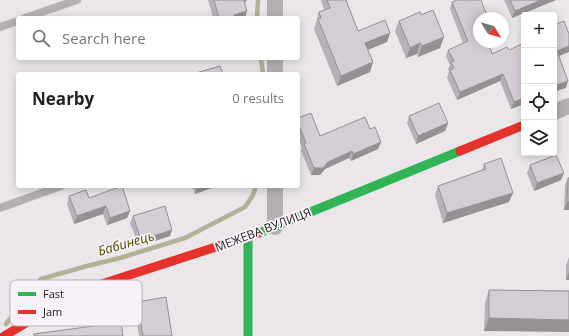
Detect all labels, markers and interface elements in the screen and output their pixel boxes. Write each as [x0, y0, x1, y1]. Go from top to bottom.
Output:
north arrow [473, 12, 509, 48]
map controls [521, 12, 557, 156]
button: + [521, 12, 557, 48]
search box [16, 16, 300, 60]
icon: search [30, 27, 52, 49]
text: Search here [62, 28, 146, 48]
button: − [521, 48, 557, 84]
button: locate [521, 84, 557, 120]
text: Nearby [32, 87, 94, 110]
text: 0 results [232, 89, 284, 107]
button: layers [521, 120, 557, 156]
street label: МЕЖЕВА ВУЛИЦЯ [212, 203, 313, 256]
water label: Бабинець [96, 226, 156, 260]
legend [10, 280, 142, 326]
text: Fast [43, 286, 64, 301]
text: Jam [42, 304, 62, 319]

